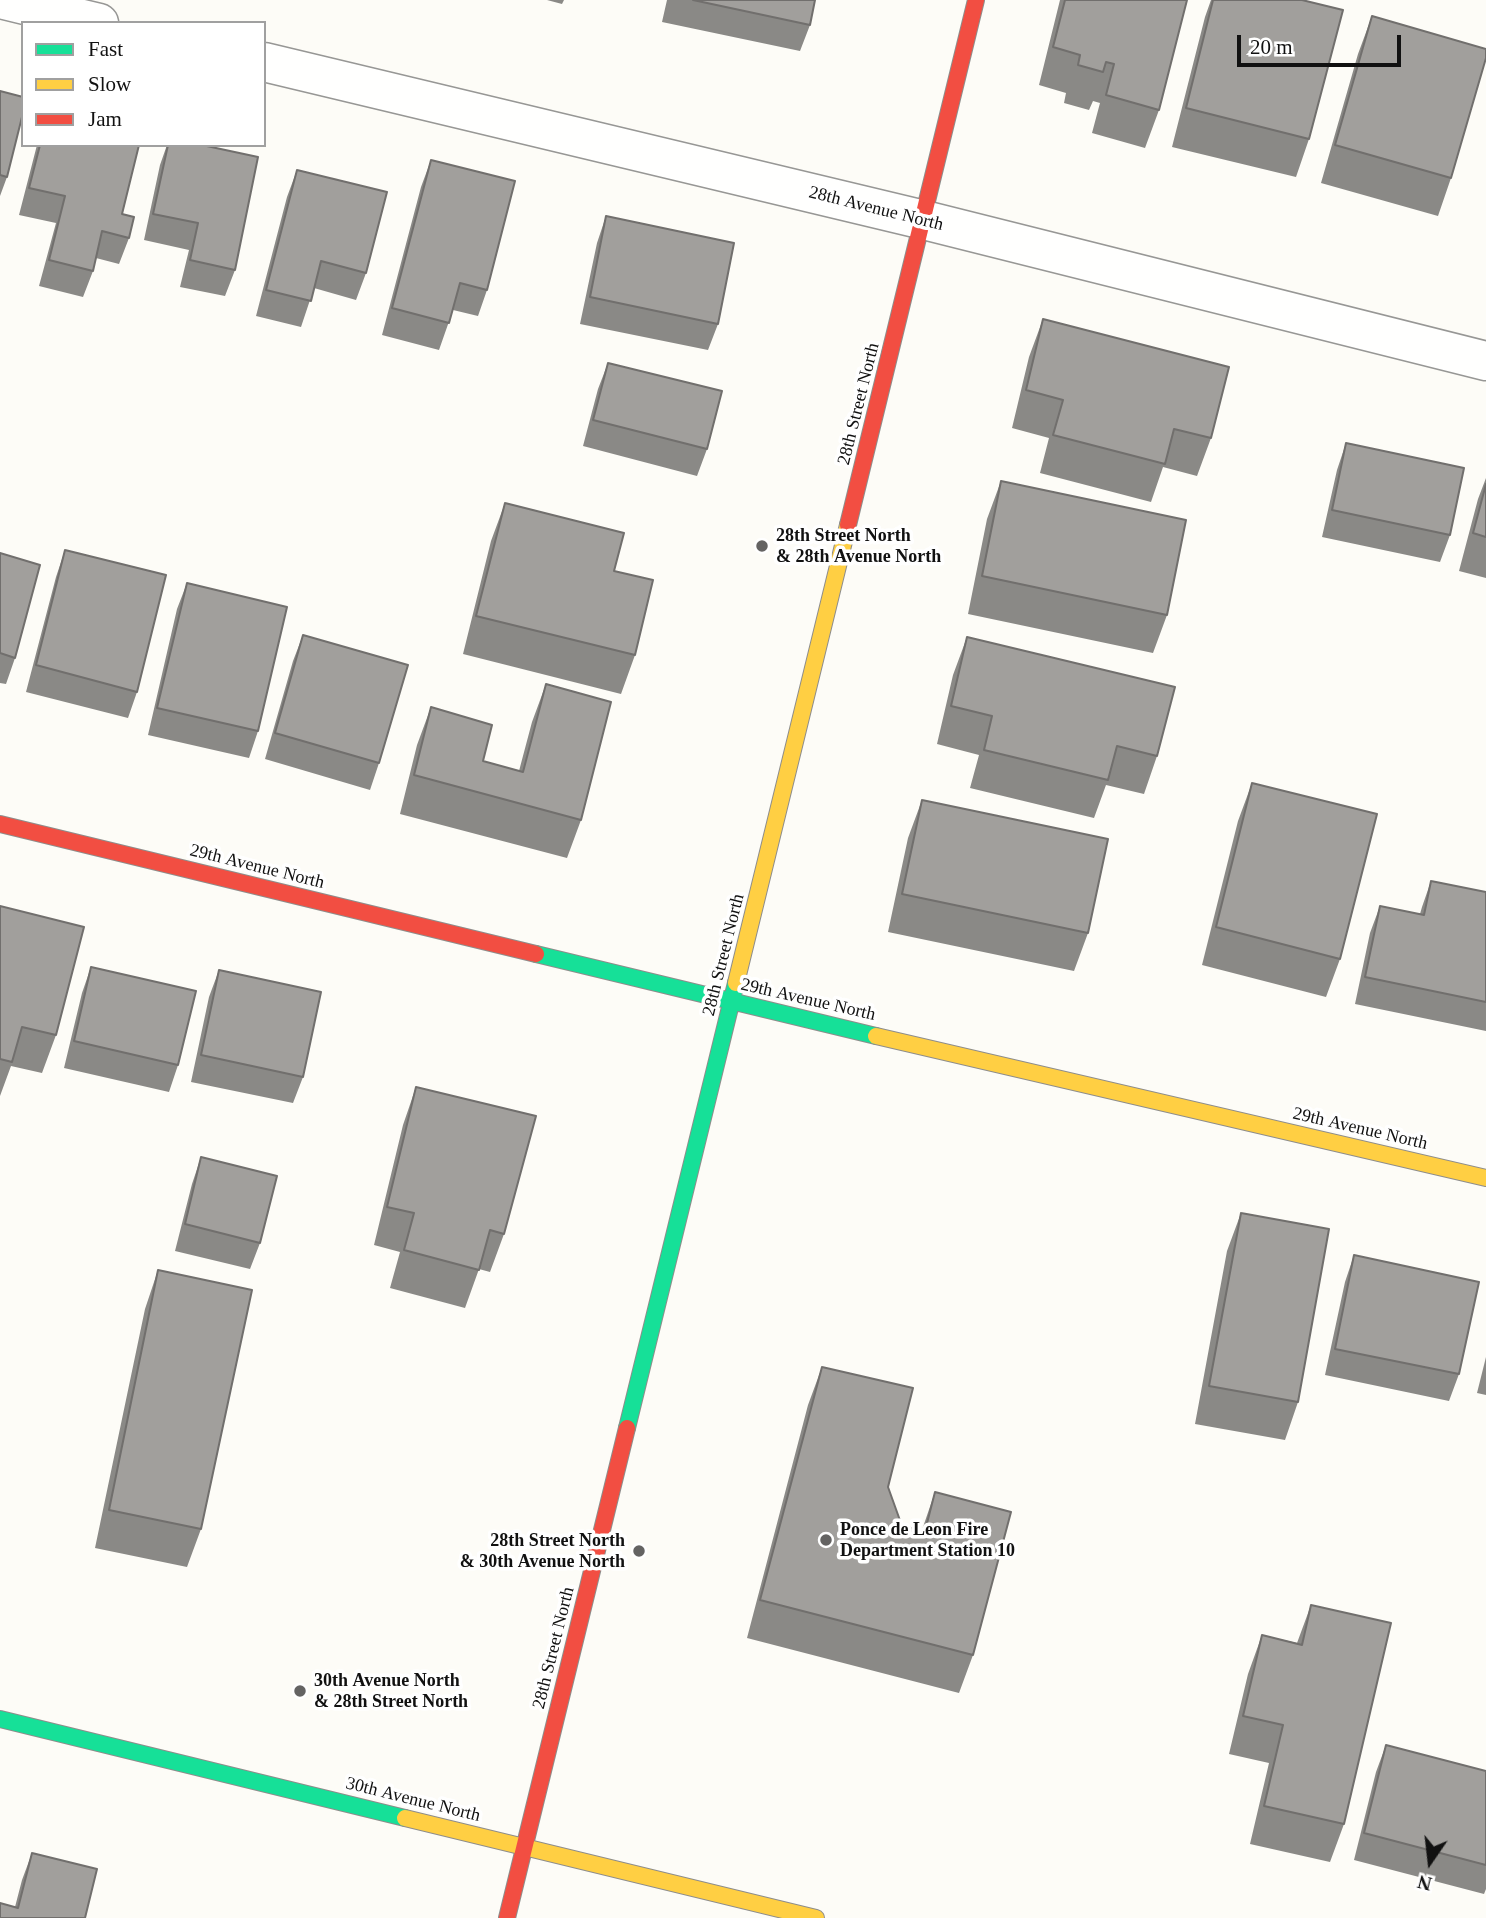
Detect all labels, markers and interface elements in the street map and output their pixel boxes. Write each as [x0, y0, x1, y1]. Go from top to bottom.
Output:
legend [21, 21, 266, 147]
scale bar [1241, 21, 1406, 65]
text: 20 m [1250, 35, 1293, 59]
text: Fast [88, 37, 123, 61]
text: Slow [88, 72, 131, 96]
text: Jam [88, 107, 122, 131]
street label: 28th Avenue North [807, 182, 945, 236]
street label: 28th Street North [833, 341, 885, 467]
place label: 28th Street North & 28th Avenue North [776, 525, 941, 568]
marker: 28th Street North & 28th Avenue North [754, 538, 770, 554]
street label: 29th Avenue North [188, 840, 326, 894]
street label: 28th Street North [698, 892, 750, 1018]
street label: 29th Avenue North [739, 974, 877, 1026]
street label: 29th Avenue North [1291, 1103, 1429, 1155]
place label: Ponce de Leon Fire Department Station 10 [840, 1519, 1015, 1562]
place label: 28th Street North & 30th Avenue North [460, 1530, 625, 1572]
marker: Ponce de Leon Fire Department Station 10 [818, 1532, 834, 1548]
marker: 28th Street North & 30th Avenue North [631, 1543, 647, 1559]
street label: 28th Street North [528, 1585, 580, 1711]
place label: 30th Avenue North & 28th Street North [314, 1670, 468, 1712]
marker: 30th Avenue North & 28th Street North [292, 1683, 308, 1699]
street label: 30th Avenue North [344, 1773, 482, 1827]
north arrow [1395, 1827, 1465, 1897]
text: N [1416, 1871, 1434, 1895]

